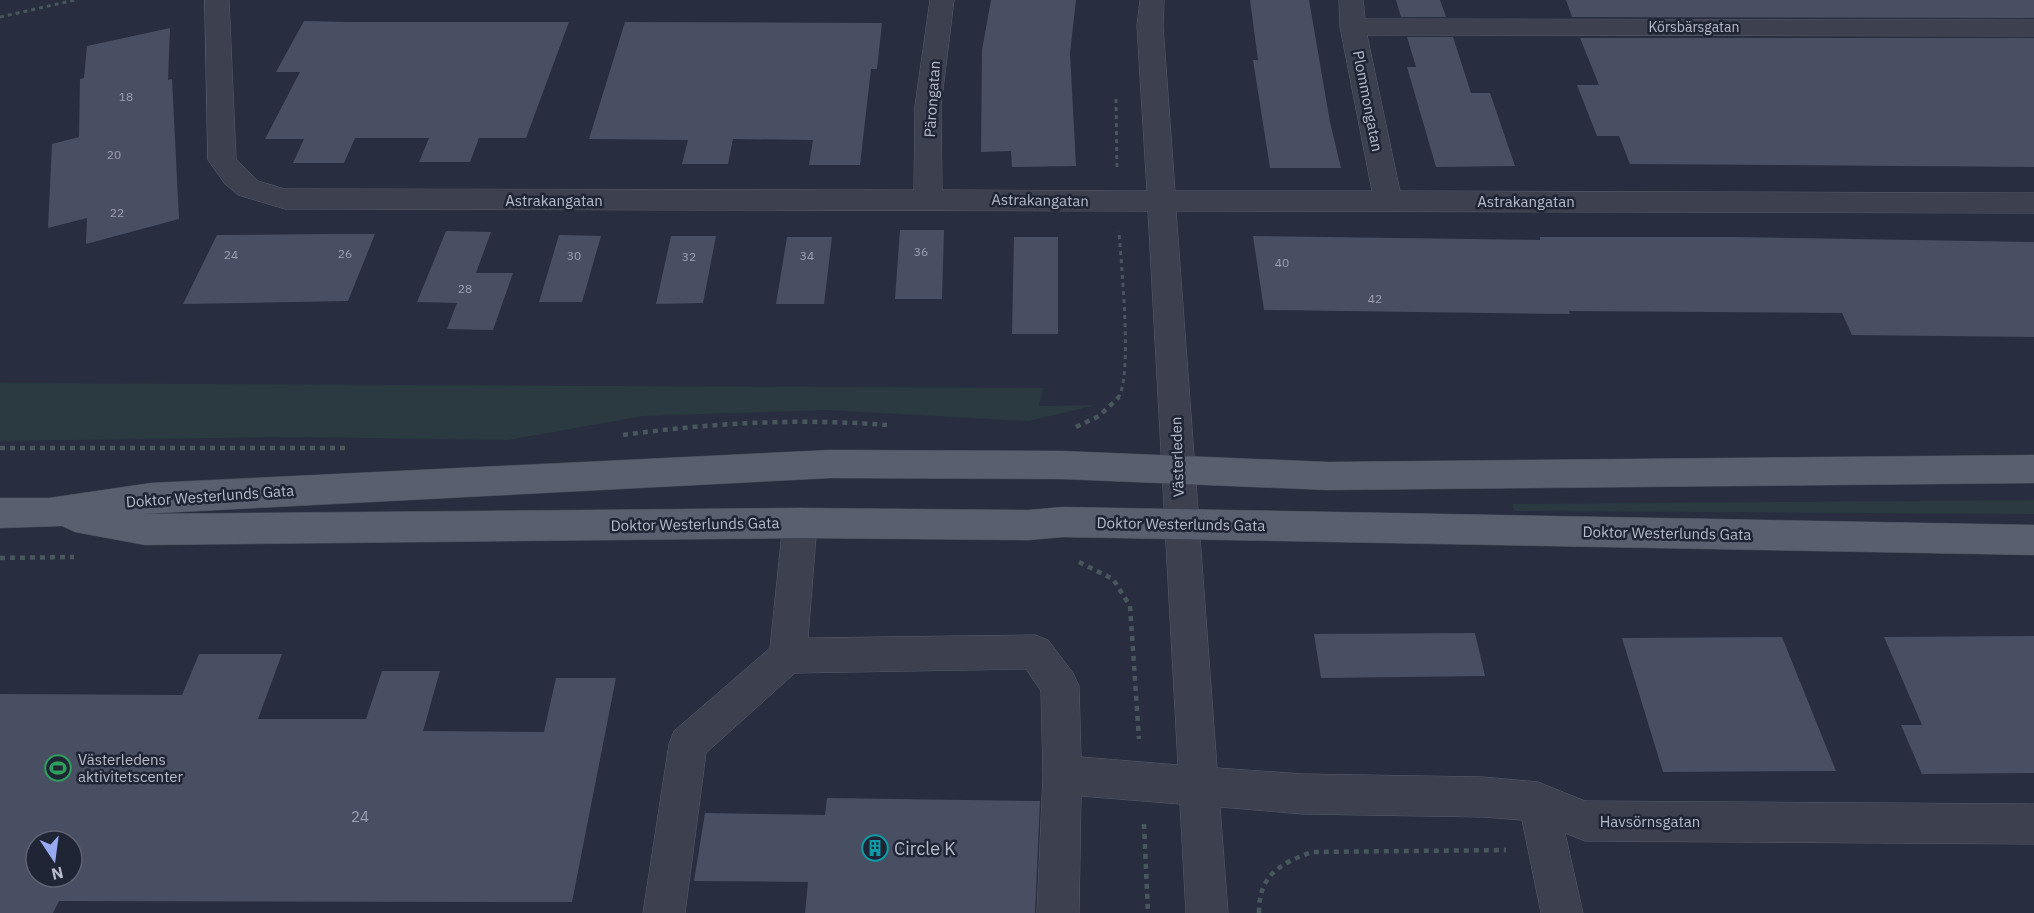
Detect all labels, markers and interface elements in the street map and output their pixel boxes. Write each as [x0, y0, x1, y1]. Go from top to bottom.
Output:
street label: Körsbärsgatan [1649, 18, 1739, 36]
street label: Plommongatan [1349, 49, 1387, 153]
street label: Pärongatan [920, 60, 944, 138]
house number: 18 [119, 89, 133, 104]
house number: 20 [107, 147, 121, 162]
street label: Astrakangatan [991, 190, 1089, 210]
street label: Astrakangatan [505, 191, 603, 210]
street label: Astrakangatan [1477, 192, 1575, 211]
house number: 22 [110, 205, 124, 220]
house number: 36 [914, 244, 928, 259]
house number: 26 [338, 246, 352, 261]
house number: 24 [224, 247, 238, 262]
house number: 30 [567, 248, 581, 263]
house number: 34 [800, 248, 814, 263]
house number: 32 [682, 249, 696, 264]
house number: 40 [1275, 255, 1289, 270]
house number: 28 [458, 281, 472, 296]
house number: 42 [1368, 291, 1382, 306]
street label: Västerleden [1166, 416, 1188, 498]
street label: Doktor Westerlunds Gata [125, 481, 295, 511]
street label: Doktor Westerlunds Gata [610, 513, 780, 535]
street label: Doktor Westerlunds Gata [1096, 513, 1266, 535]
street label: Doktor Westerlunds Gata [1582, 522, 1752, 544]
place label: Västerledens aktivitetscenter [78, 750, 184, 786]
sports icon: Västerledens aktivitetscenter [43, 753, 73, 783]
house number: 24 [351, 807, 369, 826]
street label: Havsörnsgatan [1600, 812, 1700, 831]
north arrow [24, 829, 84, 889]
building icon: Circle K [860, 833, 890, 863]
place label: Circle K [894, 837, 956, 860]
text: N [49, 863, 65, 885]

